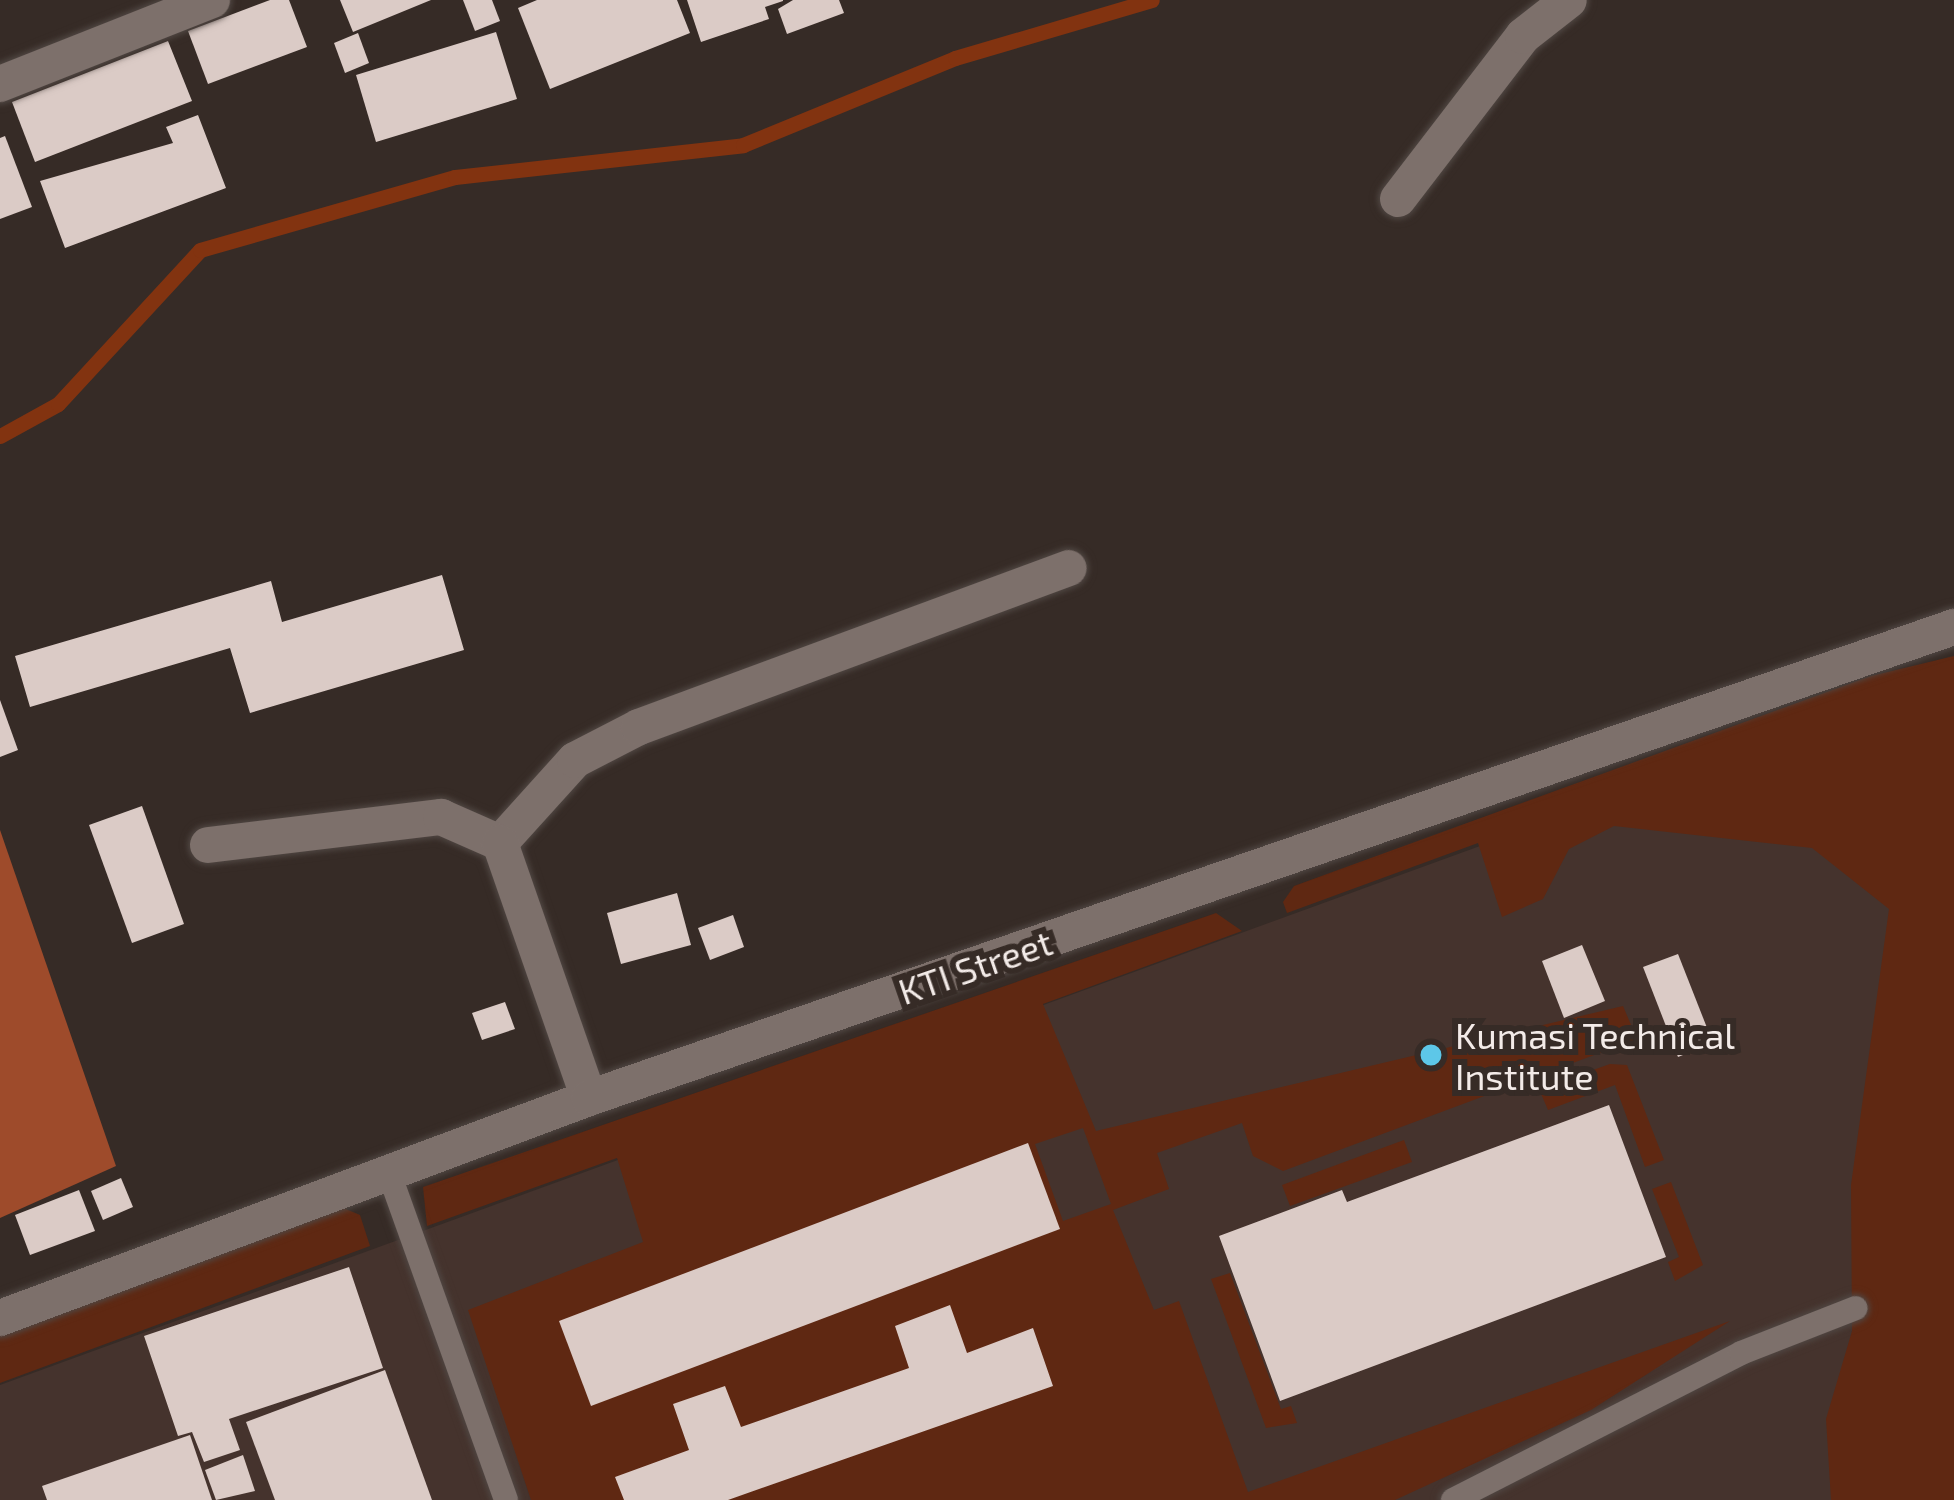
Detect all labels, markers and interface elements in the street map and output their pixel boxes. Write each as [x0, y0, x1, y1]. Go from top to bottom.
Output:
street label: KTI Street [892, 920, 1058, 1012]
place label: Kumasi Technical Institute [1455, 1012, 1736, 1097]
marker: Kumasi Technical Institute [1418, 1042, 1444, 1068]

